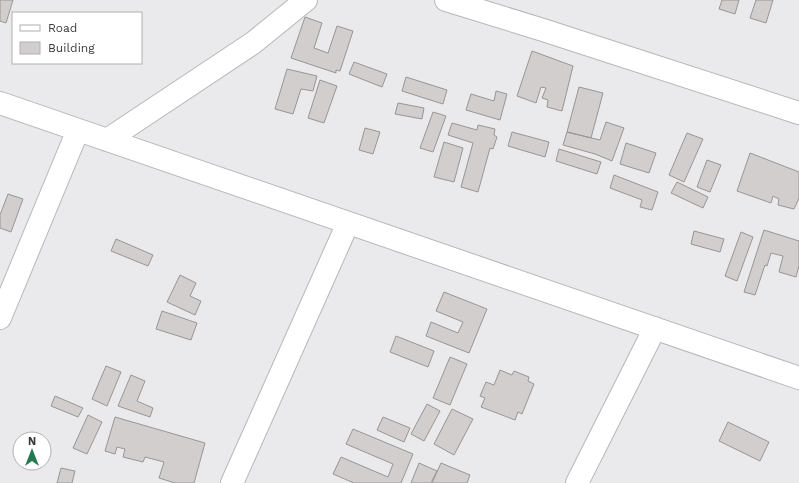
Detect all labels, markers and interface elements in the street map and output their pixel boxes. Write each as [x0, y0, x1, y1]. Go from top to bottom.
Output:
legend [12, 12, 142, 64]
text: Road [48, 21, 77, 35]
text: Building [48, 41, 95, 55]
north arrow [12, 431, 52, 471]
text: N [28, 435, 36, 448]

